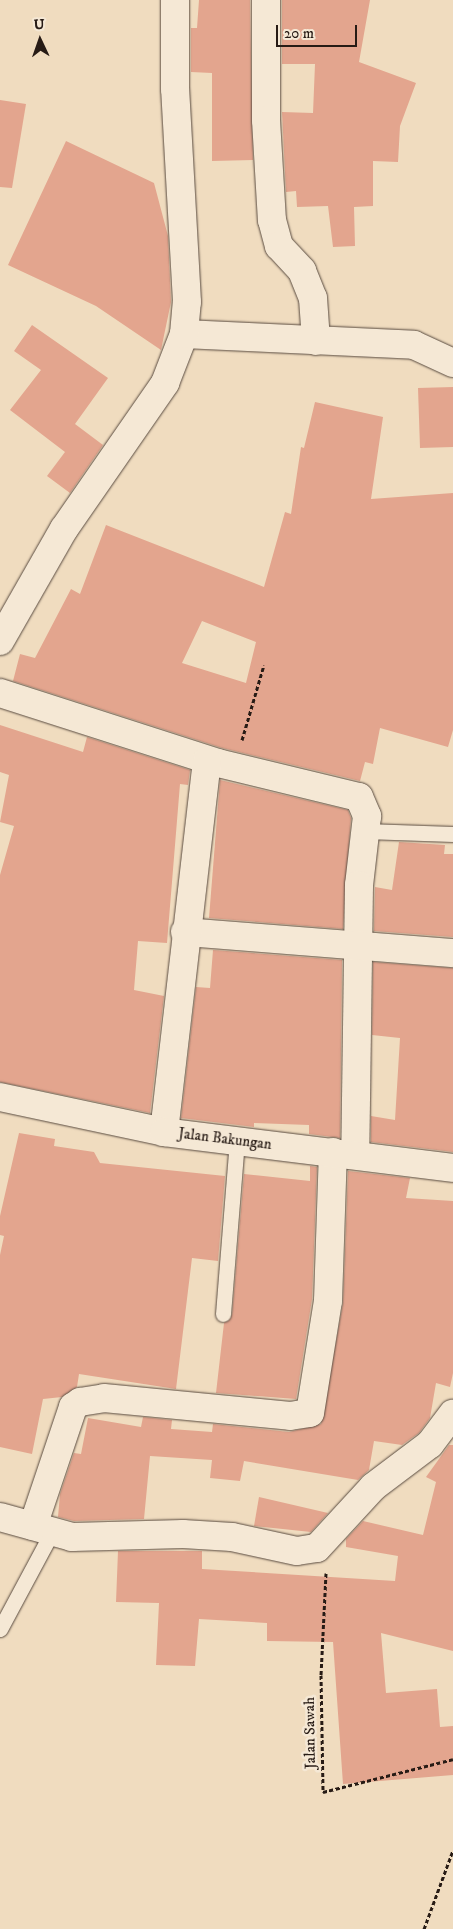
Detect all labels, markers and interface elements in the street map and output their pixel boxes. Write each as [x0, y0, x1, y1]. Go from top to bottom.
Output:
north arrow [15, 15, 65, 65]
scale bar [278, 15, 359, 47]
text: U [33, 16, 45, 34]
text: 20 m [284, 24, 314, 43]
street label: Jalan Bakungan [177, 1124, 273, 1154]
street label: Jalan Sawah [300, 1697, 320, 1769]

